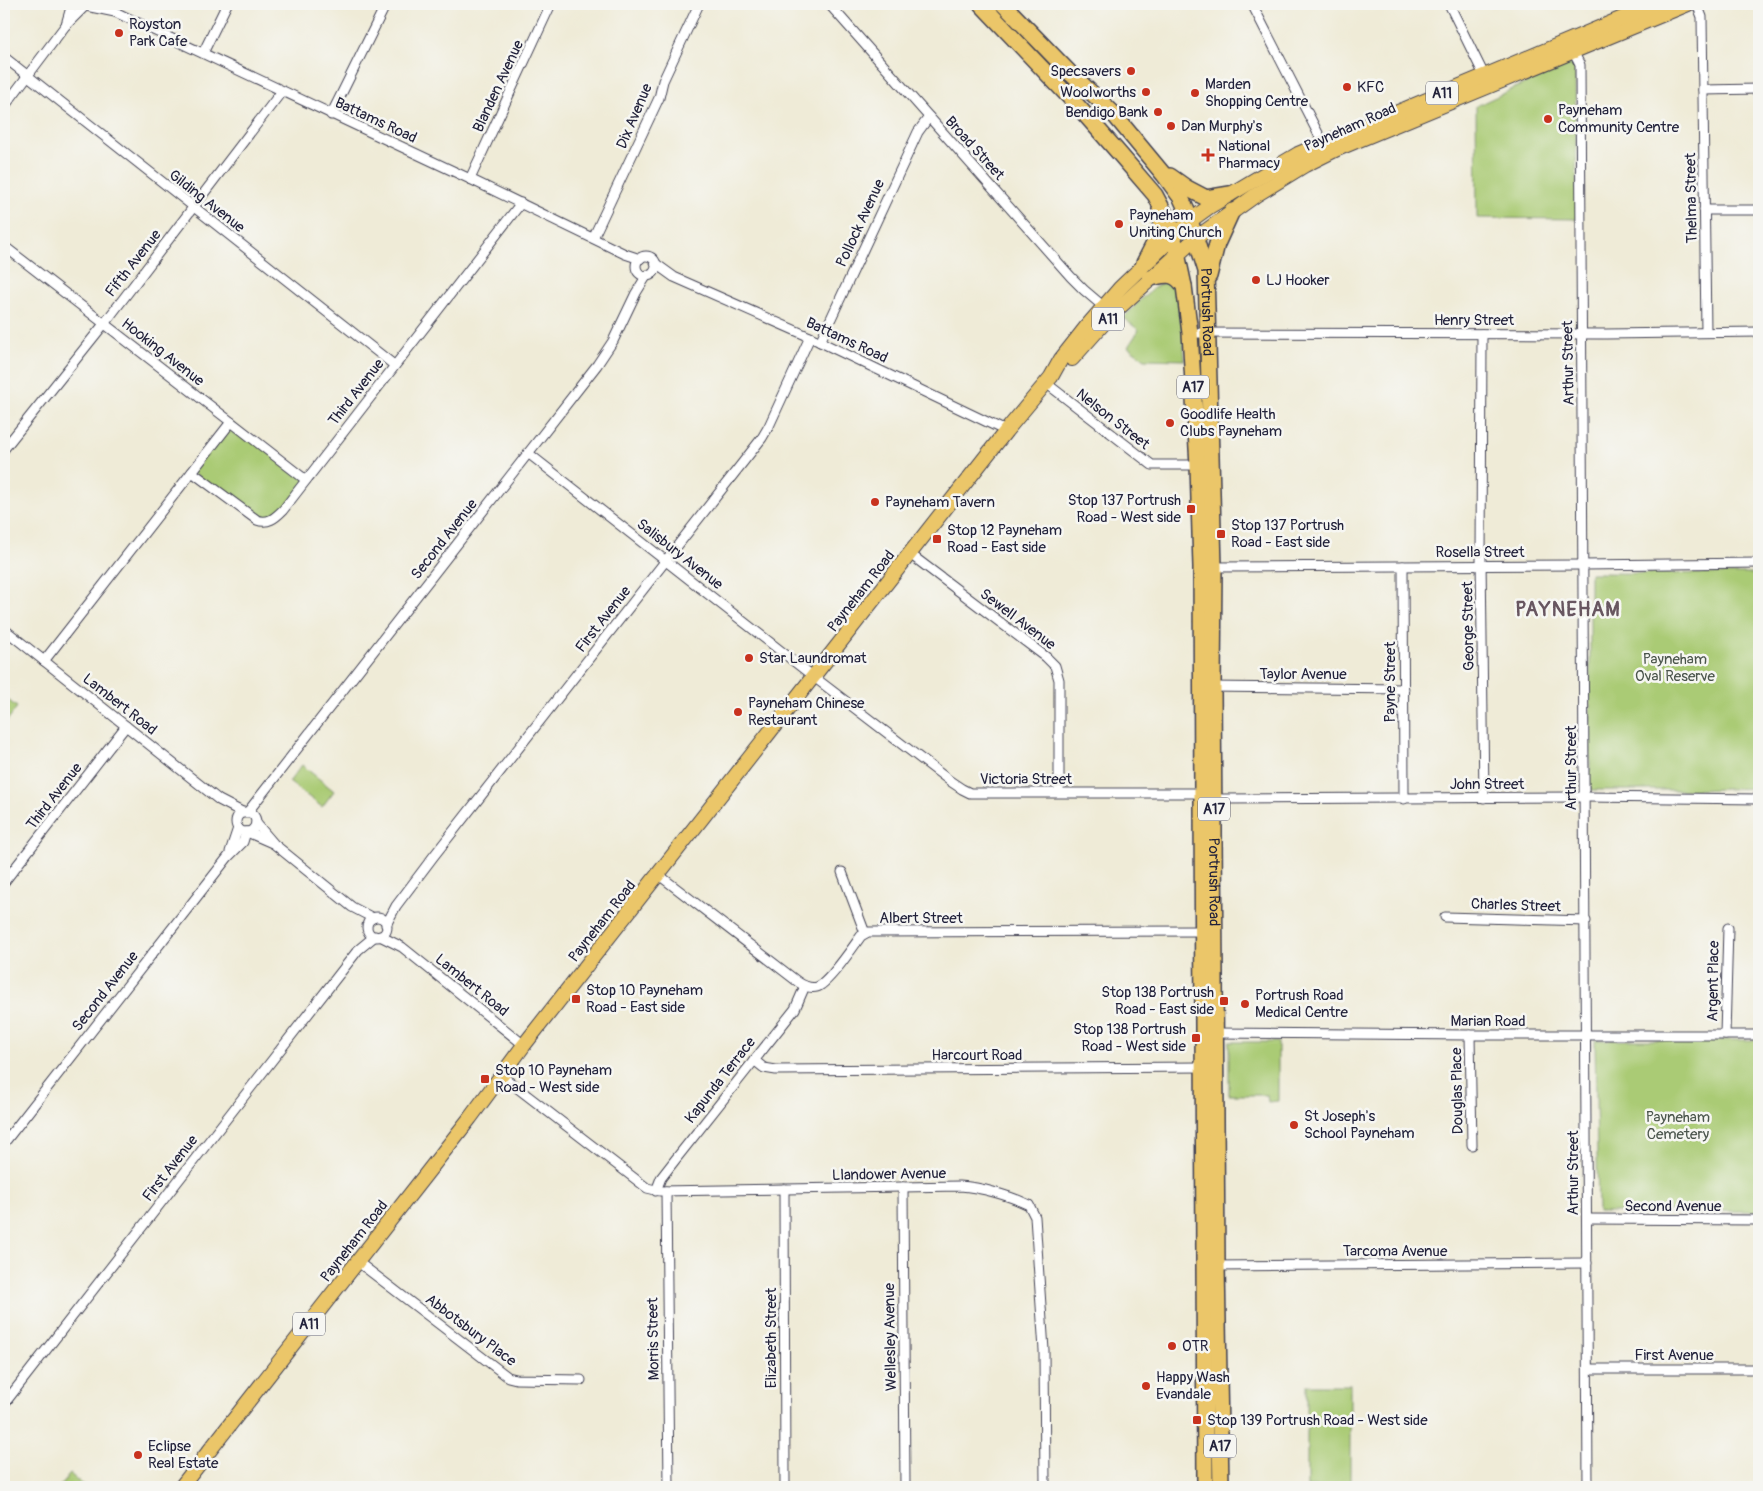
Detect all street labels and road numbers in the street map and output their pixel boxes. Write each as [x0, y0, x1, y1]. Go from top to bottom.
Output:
street label: Blanden Avenue [469, 37, 528, 135]
street label: Dix Avenue [612, 80, 657, 152]
road number: A11 [1426, 82, 1458, 105]
street label: Battams Road [332, 93, 420, 148]
street label: Payneham Road [1301, 99, 1399, 156]
street label: Broad Street [941, 112, 1009, 185]
street label: Thelma Street [1681, 152, 1702, 243]
street label: Gilding Avenue [165, 166, 249, 237]
street label: Pollock Avenue [832, 176, 889, 270]
street label: Fifth Avenue [101, 225, 166, 301]
street label: Portrush Road [1196, 267, 1217, 357]
road number: A11 [1092, 308, 1124, 330]
street label: Henry Street [1434, 311, 1515, 330]
street label: Battams Road [803, 313, 891, 368]
street label: Hooking Avenue [118, 314, 208, 391]
street label: Arthur Street [1558, 319, 1579, 406]
street label: Third Avenue [324, 354, 389, 430]
road number: A17 [1177, 376, 1209, 398]
street label: Nelson Street [1072, 385, 1154, 455]
street label: Second Avenue [407, 495, 482, 583]
street label: Salisbury Avenue [633, 515, 727, 594]
street label: Rosella Street [1436, 543, 1525, 562]
street label: Payneham Road [824, 547, 899, 636]
street label: George Street [1458, 580, 1479, 671]
street label: First Avenue [572, 582, 636, 656]
street label: Sewell Avenue [976, 585, 1060, 654]
street label: Payne Street [1381, 641, 1400, 722]
street label: Taylor Avenue [1259, 665, 1347, 684]
street label: Lambert Road [79, 669, 161, 739]
street label: Arthur Street [1562, 725, 1581, 811]
street label: Third Avenue [22, 758, 87, 834]
street label: Victoria Street [980, 770, 1073, 789]
street label: John Street [1450, 775, 1525, 794]
road number: A17 [1198, 798, 1230, 821]
street label: Portrush Road [1204, 837, 1224, 926]
street label: Payneham Road [565, 877, 640, 966]
street label: Charles Street [1471, 894, 1562, 917]
street label: Albert Street [879, 909, 964, 928]
street label: Argent Place [1703, 940, 1724, 1022]
street label: Second Avenue [68, 947, 143, 1035]
street label: Lambert Road [431, 950, 512, 1021]
street label: Marian Road [1450, 1012, 1526, 1031]
street label: Kapunda Terrace [681, 1033, 760, 1127]
street label: Harcourt Road [932, 1046, 1022, 1065]
street label: Douglas Place [1447, 1047, 1468, 1135]
street label: Arthur Street [1564, 1130, 1583, 1216]
street label: First Avenue [139, 1131, 203, 1205]
street label: Llandower Avenue [832, 1164, 947, 1185]
street label: Payneham Road [317, 1197, 392, 1286]
street label: Second Avenue [1625, 1197, 1722, 1216]
street label: Tarcoma Avenue [1343, 1242, 1448, 1261]
street label: Wellesley Avenue [880, 1282, 901, 1391]
street label: Elizabeth Street [762, 1287, 781, 1388]
street label: Abbotsbury Place [421, 1290, 520, 1371]
street label: Morris Street [643, 1296, 664, 1381]
road number: A11 [293, 1312, 325, 1336]
street label: First Avenue [1634, 1346, 1714, 1365]
road number: A17 [1204, 1434, 1236, 1458]

